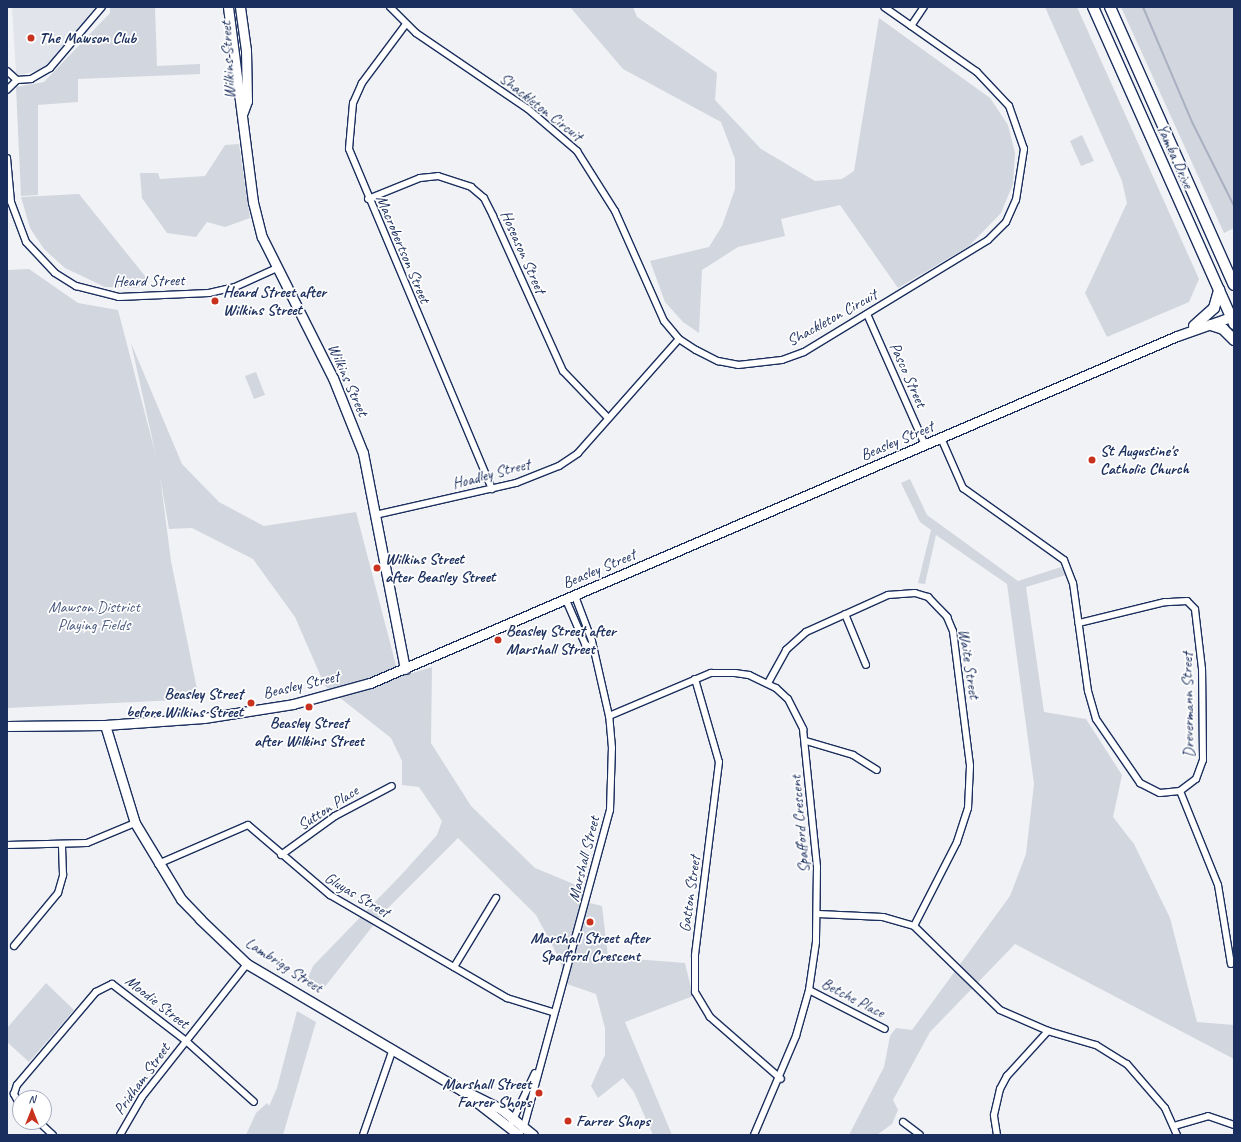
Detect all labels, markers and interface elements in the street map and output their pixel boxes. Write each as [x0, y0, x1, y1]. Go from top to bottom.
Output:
street label: Wilkins Street [216, 21, 240, 99]
place label: The Mawson Club [39, 28, 137, 48]
marker: The Mawson Club [26, 33, 36, 43]
street label: Shackleton Circuit [496, 69, 586, 145]
street label: Yamba Drive [1152, 121, 1198, 191]
street label: Macrobertson Street [372, 192, 434, 306]
street label: Hoseason Street [496, 207, 550, 297]
street label: Heard Street [113, 271, 185, 291]
place label: Heard Street after Wilkins Street [223, 282, 327, 320]
street label: Shackleton Circuit [784, 285, 880, 351]
marker: Heard Street after Wilkins Street [210, 296, 220, 306]
street label: Pasco Street [885, 339, 931, 411]
street label: Wilkins Street [323, 341, 373, 419]
street label: Beasley Street [858, 417, 936, 465]
place label: St Augustine's Catholic Church [1100, 441, 1190, 479]
street label: Hoadley Street [450, 454, 532, 494]
marker: St Augustine's Catholic Church [1087, 455, 1097, 465]
street label: Beasley Street [560, 545, 638, 593]
place label: Wilkins Street after Beasley Street [385, 549, 495, 587]
marker: Wilkins Street after Beasley Street [372, 563, 382, 573]
park label: Mawson District Playing Fields [48, 597, 140, 635]
place label: Beasley Street after Marshall Street [506, 621, 616, 659]
street label: Waite Street [954, 628, 984, 700]
marker: Beasley Street after Marshall Street [493, 635, 503, 645]
street label: Drevermann Street [1177, 652, 1199, 758]
street label: Beasley Street [261, 667, 341, 703]
place label: Beasley Street before Wilkins Street [126, 684, 243, 722]
marker: Beasley Street before Wilkins Street [246, 698, 256, 708]
marker: Beasley Street after Wilkins Street [304, 702, 314, 712]
place label: Beasley Street after Wilkins Street [254, 713, 364, 751]
street label: Spafford Crescent [786, 774, 814, 874]
street label: Sutton Place [294, 781, 362, 835]
street label: Marshall Street [564, 814, 604, 904]
street label: Gatton Street [675, 855, 705, 933]
street label: Gluyas Street [321, 868, 393, 922]
marker: Marshall Street after Spafford Crescent [585, 917, 595, 927]
place label: Marshall Street after Spafford Crescent [530, 928, 650, 966]
street label: Lambrigg Street [242, 933, 326, 997]
street label: Moodie Street [121, 971, 193, 1033]
street label: Betche Place [818, 974, 888, 1022]
street label: Pridham Street [110, 1039, 174, 1119]
place label: Marshall Street Farrer Shops [442, 1074, 531, 1112]
marker: Marshall Street Farrer Shops [534, 1088, 544, 1098]
north arrow [12, 1090, 52, 1130]
text: N [29, 1092, 35, 1106]
place label: Farrer Shops [576, 1111, 650, 1131]
marker: Farrer Shops [563, 1116, 573, 1126]

